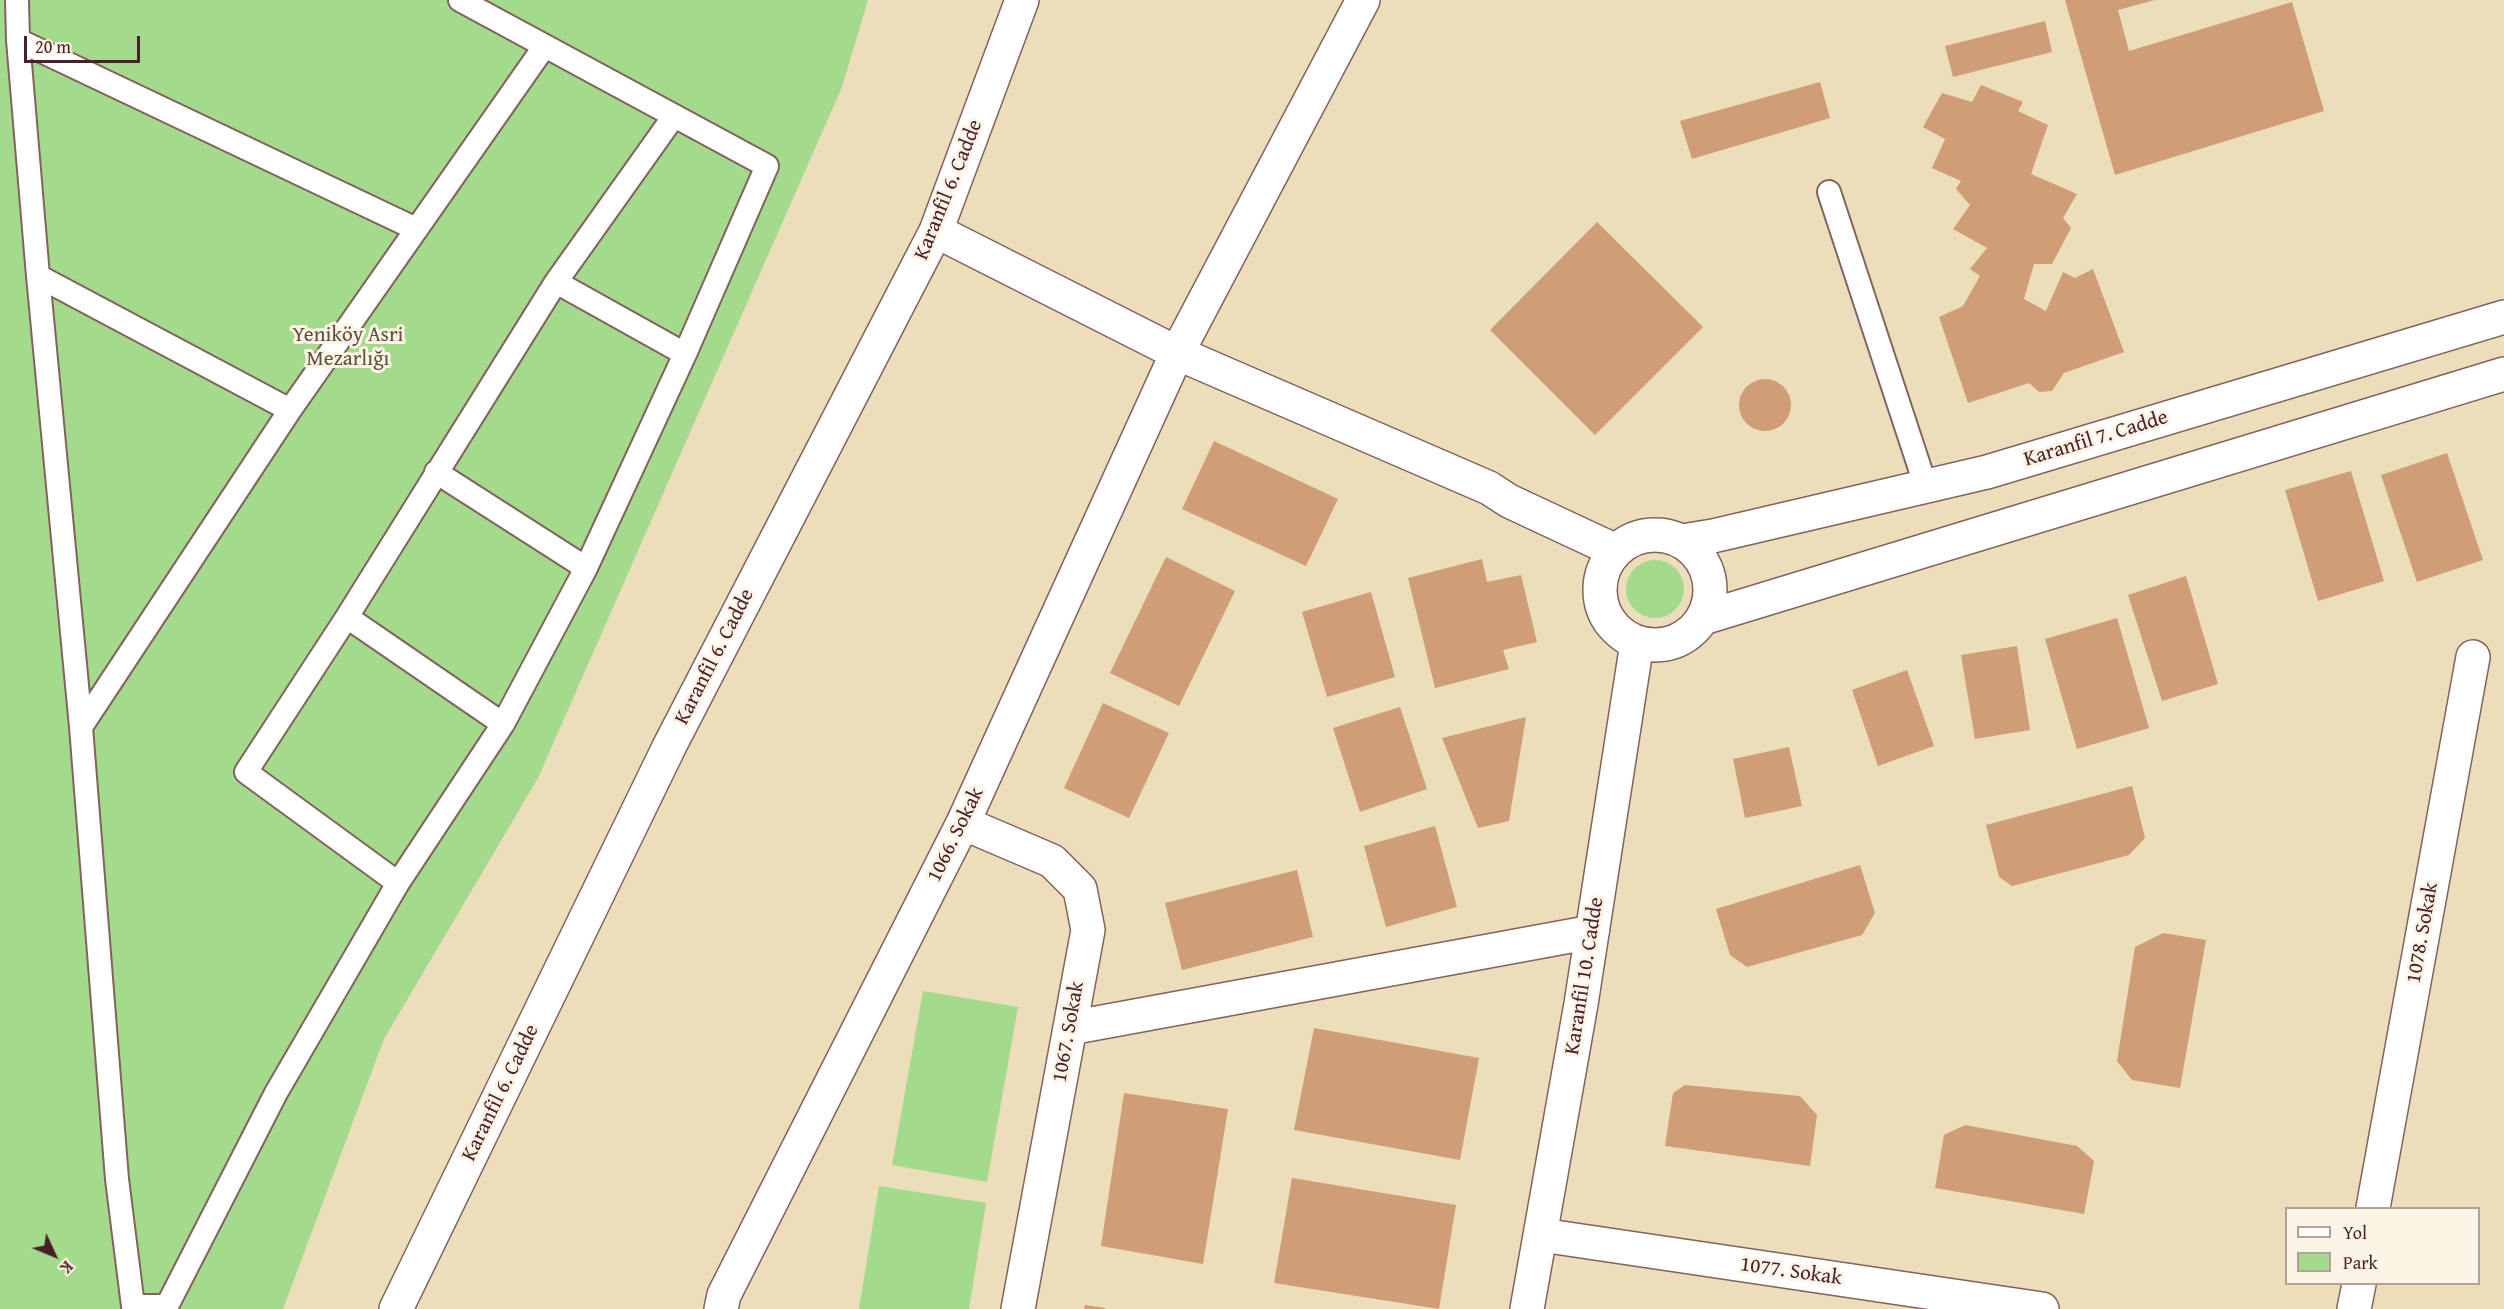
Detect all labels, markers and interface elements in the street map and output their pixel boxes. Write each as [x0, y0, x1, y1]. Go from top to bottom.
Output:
scale bar [27, 24, 142, 62]
text: 20 m [35, 33, 71, 60]
street label: Karanfil 6. Cadde [909, 116, 989, 264]
park label: Yeniköy Asri Mezarlığı [293, 323, 403, 373]
street label: Karanfil 7. Cadde [2021, 405, 2171, 473]
street label: Karanfil 6. Cadde [670, 585, 760, 729]
street label: 1066. Sokak [922, 783, 990, 887]
street label: 1078. Sokak [2402, 880, 2444, 986]
street label: Karanfil 10. Cadde [1560, 895, 1610, 1057]
street label: 1067. Sokak [1048, 979, 1090, 1085]
street label: Karanfil 6. Cadde [457, 1020, 545, 1166]
legend [2285, 1207, 2480, 1285]
text: Yol [2343, 1219, 2367, 1246]
north arrow [24, 1225, 84, 1285]
text: Park [2343, 1249, 2378, 1276]
street label: 1077. Sokak [1739, 1252, 1843, 1292]
text: K [55, 1256, 79, 1279]

